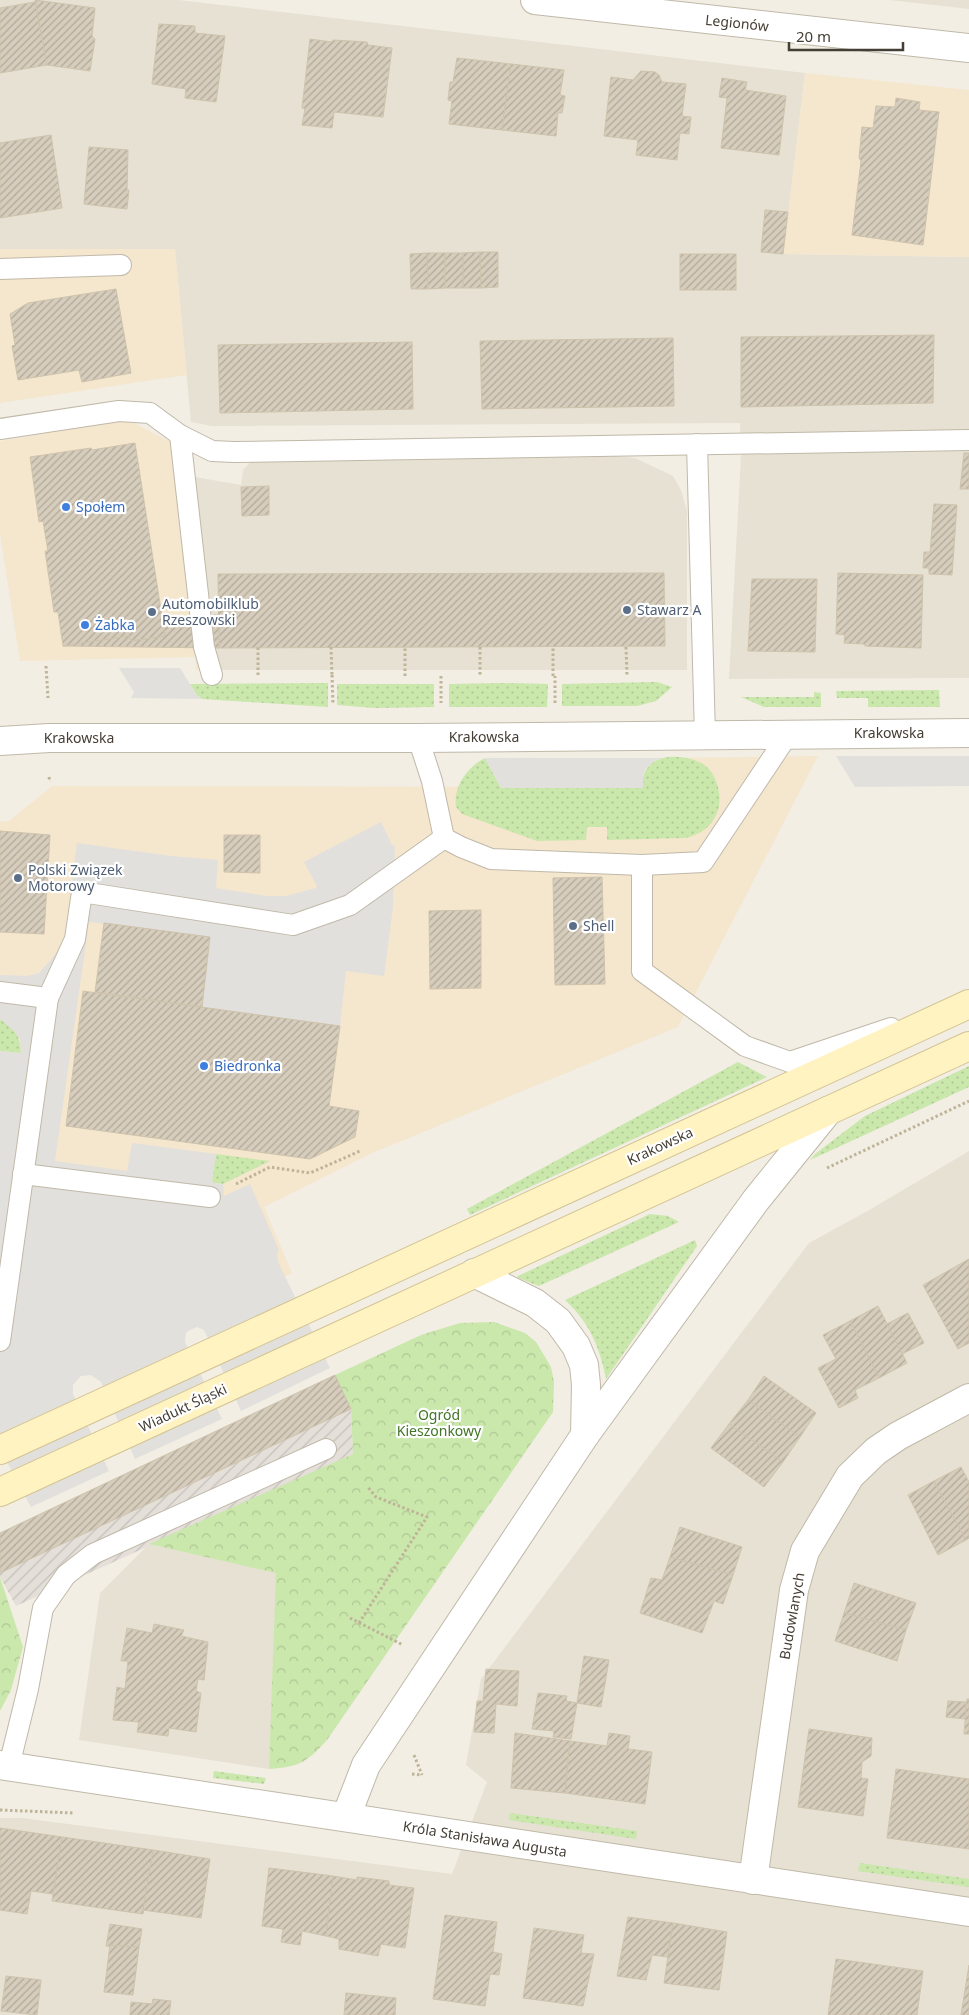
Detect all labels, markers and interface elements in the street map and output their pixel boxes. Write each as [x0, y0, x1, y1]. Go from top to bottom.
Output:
street label: Legionów [704, 10, 770, 35]
scale bar [789, 20, 903, 52]
text: 20 m [796, 26, 831, 46]
place label: Społem [76, 497, 125, 516]
marker: Społem [60, 501, 72, 513]
place label: Automobilklub Rzeszowski [162, 594, 259, 629]
place label: Stawarz A [637, 600, 701, 619]
marker: Stawarz A [621, 604, 633, 616]
marker: Automobilklub Rzeszowski [146, 606, 158, 618]
place label: Żabka [95, 615, 135, 634]
marker: Żabka [79, 619, 91, 631]
street label: Krakowska [854, 723, 924, 742]
street label: Krakowska [449, 727, 519, 746]
street label: Krakowska [44, 728, 114, 747]
place label: Polski Związek Motorowy [28, 860, 123, 895]
marker: Polski Związek Motorowy [12, 872, 24, 884]
place label: Shell [583, 916, 614, 935]
marker: Shell [567, 920, 579, 932]
place label: Biedronka [214, 1056, 281, 1075]
marker: Biedronka [198, 1060, 210, 1072]
street label: Krakowska [624, 1122, 696, 1169]
street label: Wiadukt Śląski [136, 1379, 230, 1436]
park label: Ogród Kieszonkowy [397, 1405, 482, 1440]
street label: Budowlanych [774, 1571, 809, 1661]
street label: Króla Stanisława Augusta [402, 1816, 568, 1861]

